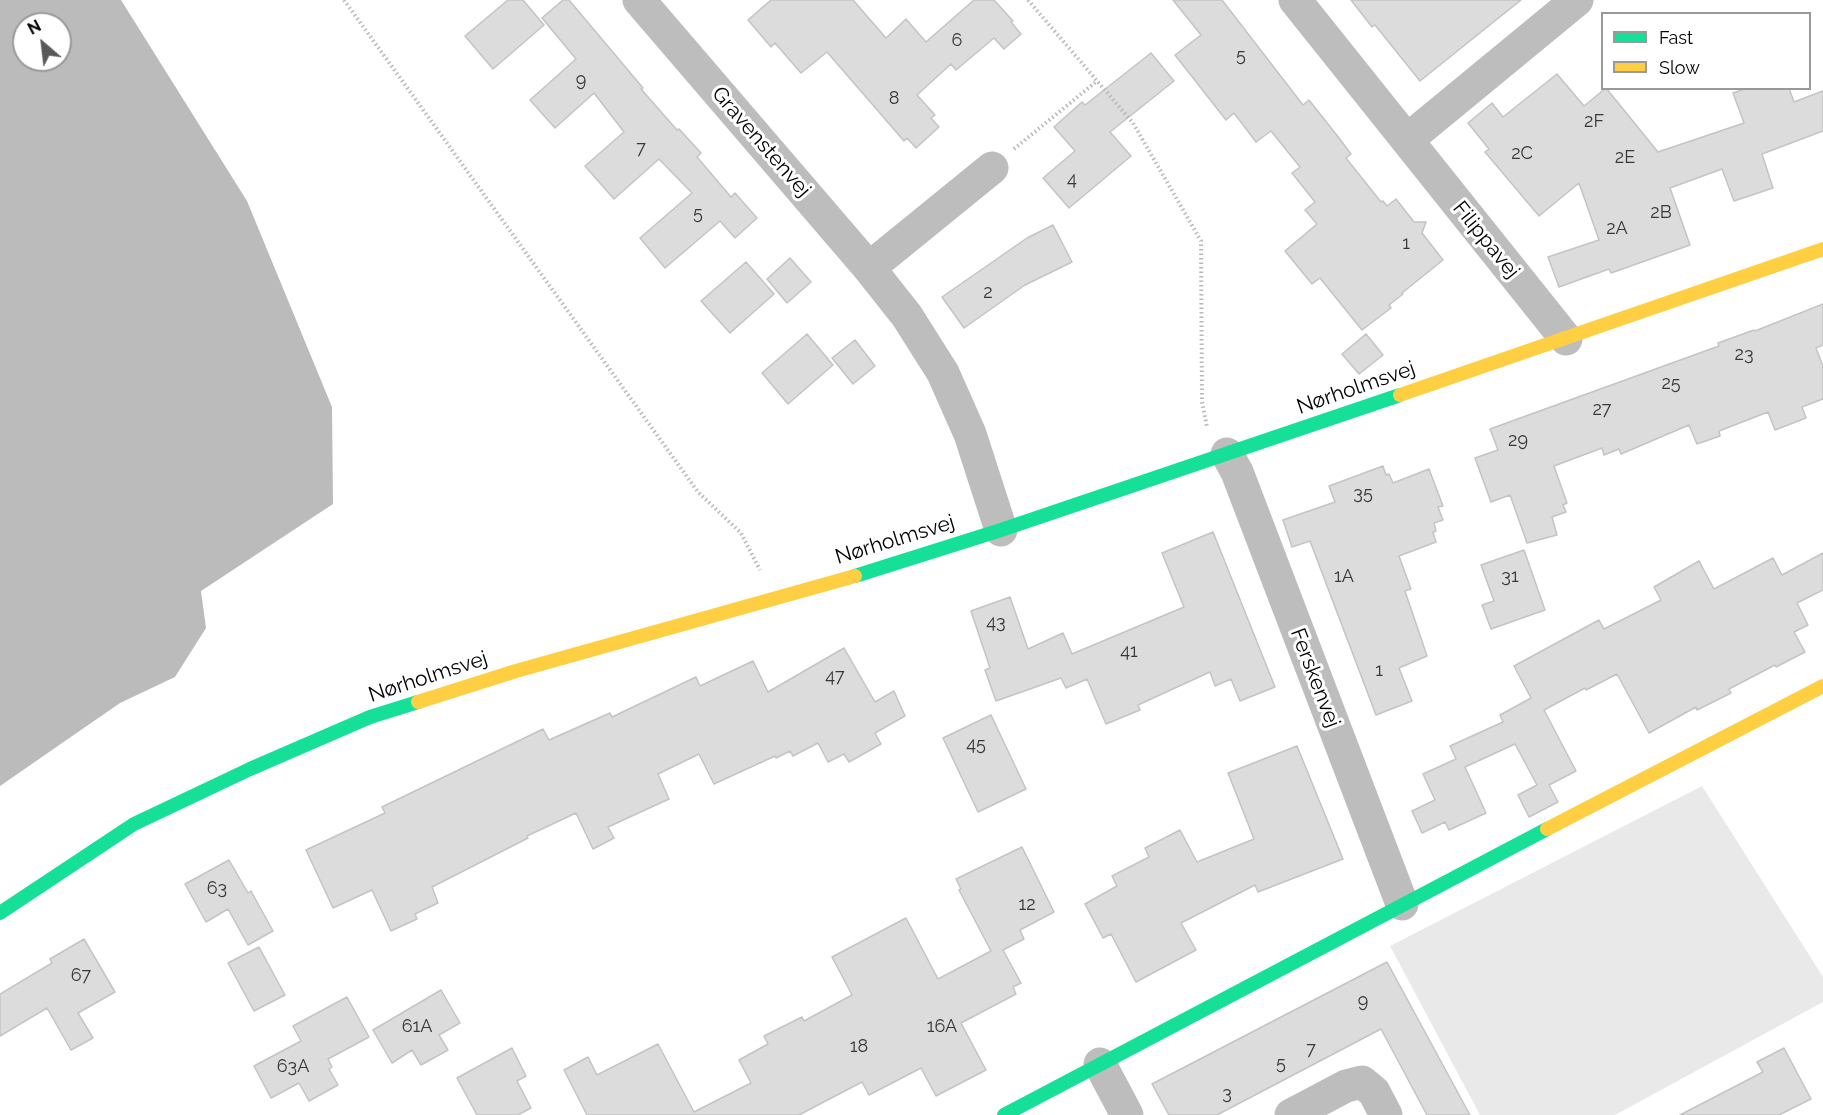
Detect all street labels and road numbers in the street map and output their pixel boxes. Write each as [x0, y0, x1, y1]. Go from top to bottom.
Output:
street label: Gravenstenvej [706, 82, 816, 202]
street label: Filippavej [1447, 196, 1525, 284]
street label: Nørholmsvej [1294, 356, 1418, 420]
street label: Nørholmsvej [832, 510, 958, 570]
street label: Ferskenvej [1285, 625, 1345, 731]
street label: Nørholmsvej [365, 646, 491, 708]

